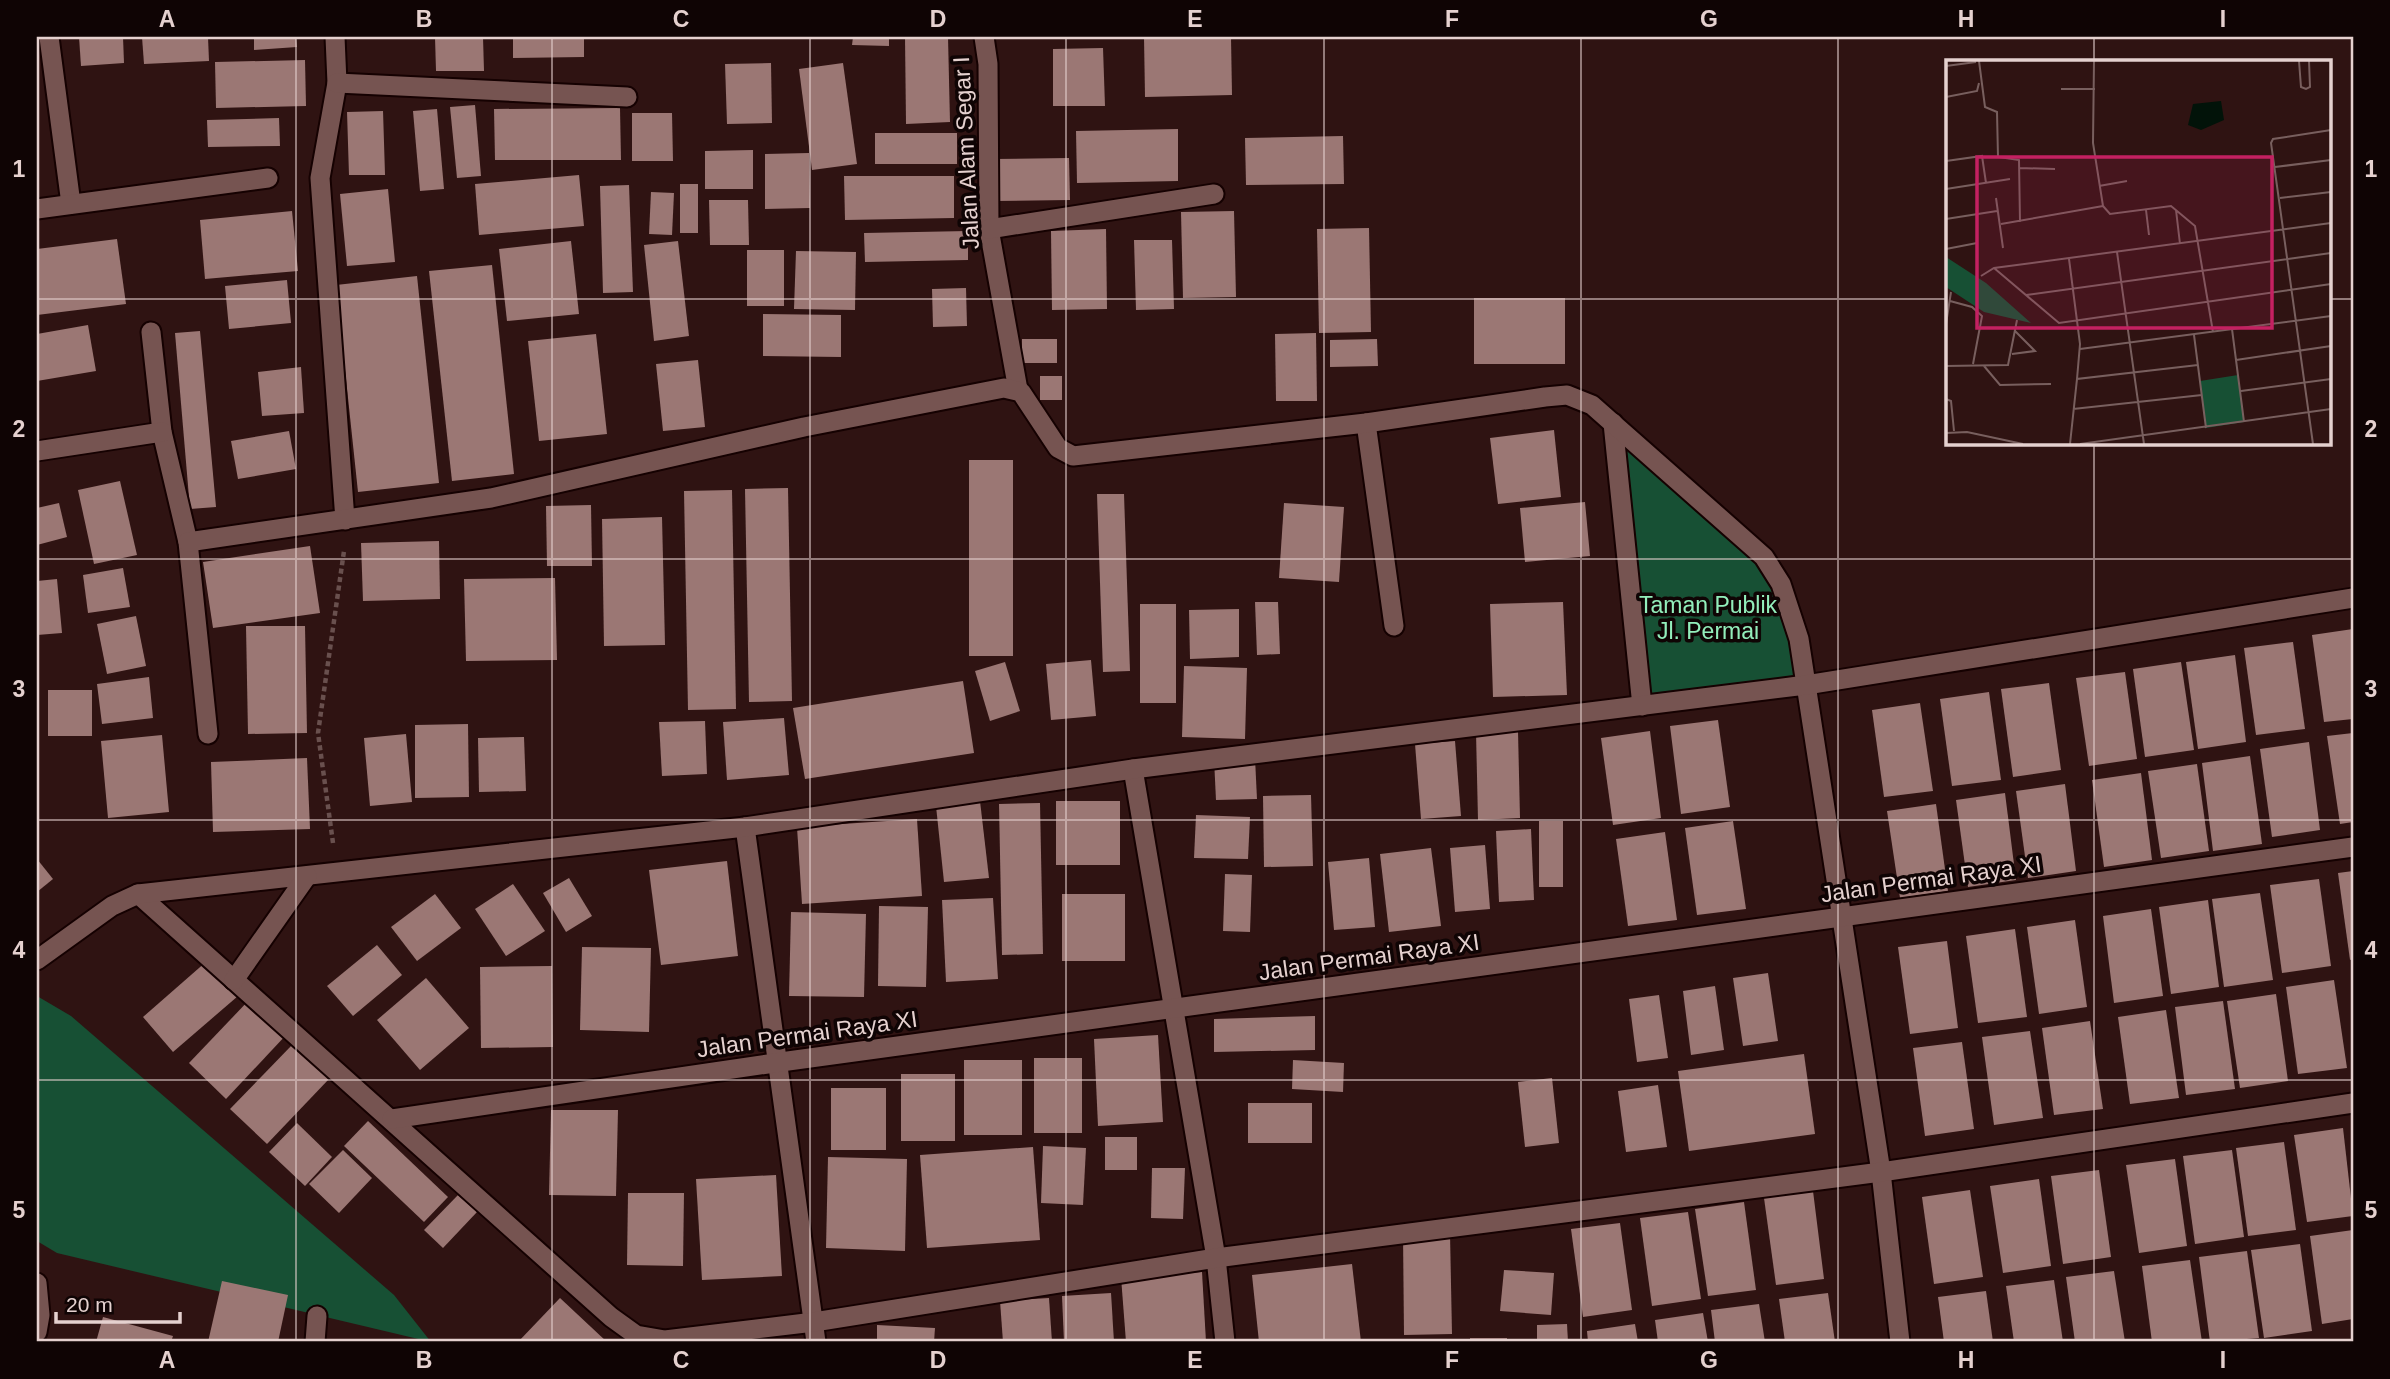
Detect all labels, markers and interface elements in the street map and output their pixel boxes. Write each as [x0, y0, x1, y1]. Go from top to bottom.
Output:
text: A [159, 6, 175, 32]
text: B [416, 6, 432, 32]
text: C [673, 6, 689, 32]
text: D [930, 6, 946, 32]
text: E [1187, 6, 1203, 32]
text: F [1445, 6, 1459, 32]
text: G [1700, 6, 1718, 32]
text: H [1958, 6, 1974, 32]
text: I [2220, 6, 2226, 32]
street label: Jalan Alam Segar I [948, 56, 984, 250]
inset map [1946, 60, 2330, 444]
text: 1 [13, 156, 26, 182]
text: 1 [2365, 156, 2378, 182]
text: 2 [13, 416, 25, 442]
text: 2 [2365, 416, 2377, 442]
park label: Taman Publik Jl. Permai [1639, 592, 1778, 644]
text: 3 [13, 676, 25, 702]
text: 3 [2365, 676, 2377, 702]
street label: Jalan Permai Raya XI [1819, 851, 2043, 907]
street label: Jalan Permai Raya XI [1257, 929, 1481, 985]
text: 4 [13, 937, 26, 963]
text: 4 [2365, 937, 2378, 963]
street label: Jalan Permai Raya XI [695, 1006, 919, 1062]
text: 5 [13, 1197, 26, 1223]
text: 5 [2365, 1197, 2378, 1223]
scale bar [56, 1281, 180, 1325]
text: 20 m [66, 1293, 113, 1316]
text: A [159, 1347, 175, 1373]
text: B [416, 1347, 432, 1373]
text: C [673, 1347, 689, 1373]
text: D [930, 1347, 946, 1373]
text: E [1187, 1347, 1203, 1373]
text: F [1445, 1347, 1459, 1373]
text: G [1700, 1347, 1718, 1373]
text: H [1958, 1347, 1974, 1373]
text: I [2220, 1347, 2226, 1373]

